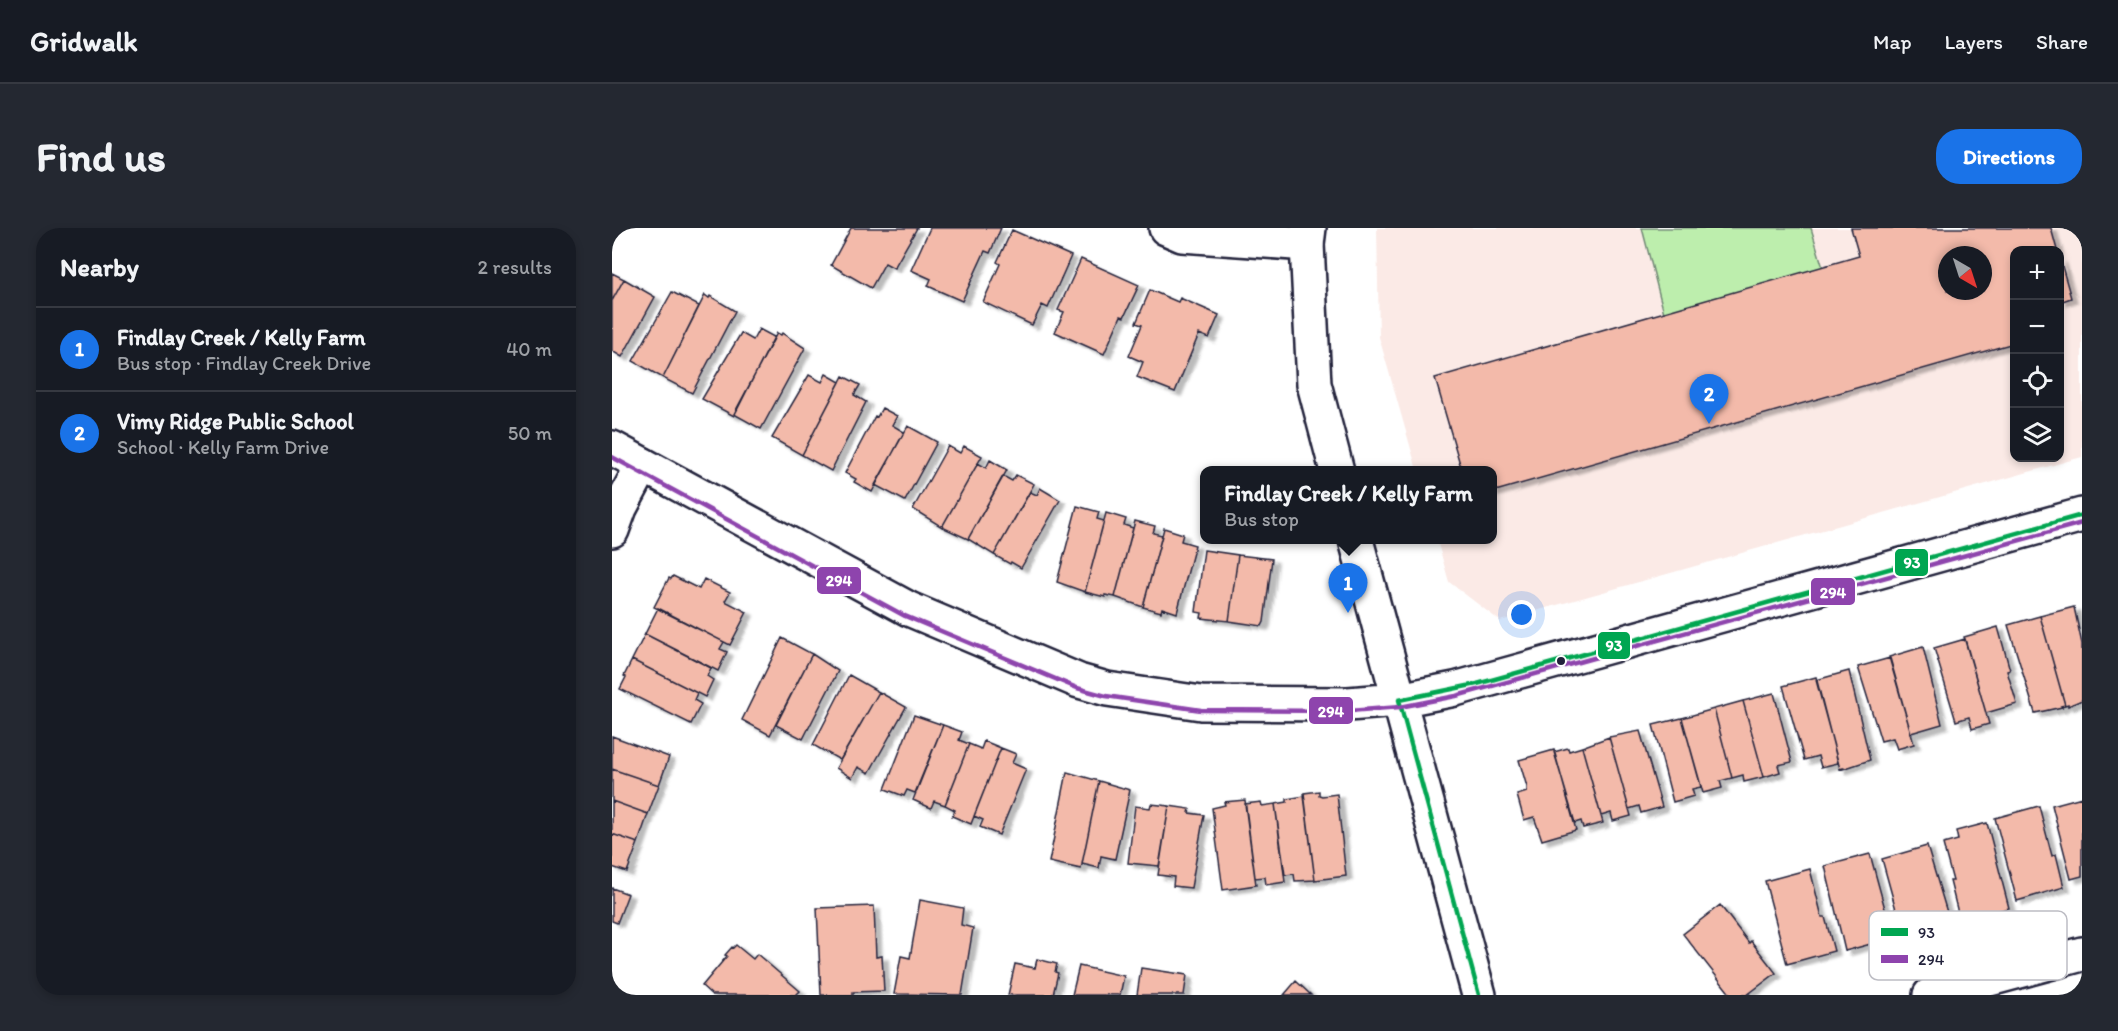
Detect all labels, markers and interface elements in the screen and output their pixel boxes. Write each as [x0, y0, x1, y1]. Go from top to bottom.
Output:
text: Gridwalk [30, 24, 138, 58]
text: Map [1873, 29, 1912, 54]
text: Layers [1945, 29, 2003, 54]
text: Share [2036, 29, 2088, 54]
button: Directions [1936, 129, 2082, 184]
text: Find us [36, 131, 166, 182]
north arrow [1938, 246, 1992, 300]
map controls [2010, 246, 2064, 462]
button: + [2010, 246, 2064, 300]
text: Nearby [60, 251, 139, 283]
text: 2 results [478, 255, 552, 279]
button: − [2010, 300, 2064, 354]
text: Findlay Creek / Kelly Farm [117, 324, 365, 351]
text: 1 [75, 337, 84, 361]
text: 40 m [506, 337, 552, 361]
text: Bus stop · Findlay Creek Drive [117, 351, 371, 375]
button: locate [2010, 354, 2064, 408]
pin: 2 [1690, 374, 1728, 424]
text: Vimy Ridge Public School [117, 408, 354, 435]
button: layers [2010, 408, 2064, 462]
text: 2 [74, 421, 85, 445]
text: 50 m [508, 421, 552, 445]
text: School · Kelly Farm Drive [117, 435, 329, 459]
popup [1200, 466, 1497, 544]
text: Findlay Creek / Kelly Farm [1224, 480, 1473, 507]
text: Bus stop [1224, 507, 1299, 531]
line badge: 93 [1894, 548, 1929, 577]
text: 93 [1903, 553, 1921, 572]
pin: 1 [1328, 564, 1368, 613]
line badge: 294 [816, 566, 862, 595]
text: 294 [826, 571, 853, 590]
line badge: 294 [1810, 577, 1856, 606]
text: 294 [1820, 583, 1847, 602]
your location [1507, 600, 1536, 629]
line badge: 93 [1597, 631, 1631, 660]
text: 93 [1605, 636, 1623, 655]
unlabelled marker [1555, 655, 1567, 667]
line badge: 294 [1308, 696, 1354, 725]
text: 294 [1318, 702, 1345, 721]
legend [1869, 911, 2067, 980]
text: 93 [1918, 923, 1935, 942]
text: 294 [1918, 950, 1945, 969]

